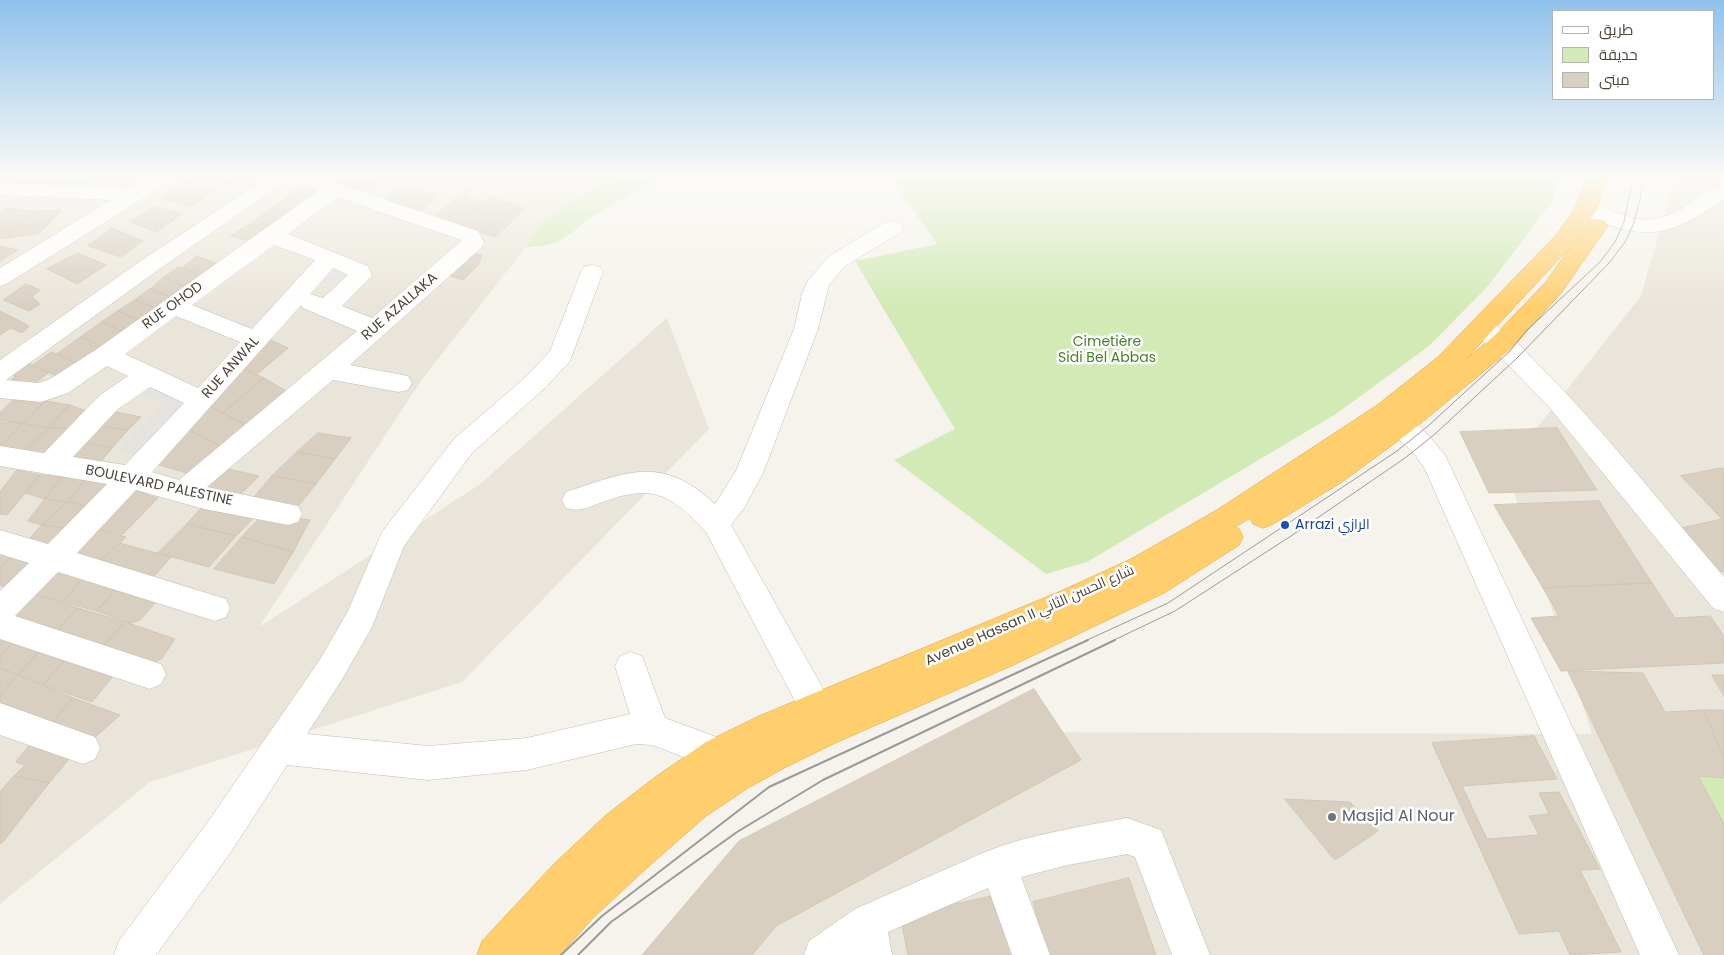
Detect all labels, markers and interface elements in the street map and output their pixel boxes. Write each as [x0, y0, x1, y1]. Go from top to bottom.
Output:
legend [1552, 10, 1714, 100]
text: طريق [1599, 19, 1633, 40]
text: حديقة [1599, 44, 1638, 65]
text: مبنى [1599, 69, 1630, 90]
street label: RUE AZALLAKA [359, 270, 441, 344]
street label: RUE OHOD [140, 278, 206, 334]
street label: RUE ANWAL [199, 334, 263, 402]
park label: Cimetière Sidi Bel Abbas [1058, 334, 1156, 367]
street label: BOULEVARD PALESTINE [84, 462, 234, 510]
place label: Arrazi الرازي [1295, 517, 1370, 533]
marker: Arrazi الرازي [1279, 519, 1291, 531]
street label: Avenue Hassan II شارع الحسن الثاني [923, 562, 1137, 670]
place label: Masjid Al Nour [1342, 807, 1455, 827]
marker: Masjid Al Nour [1326, 811, 1338, 823]

